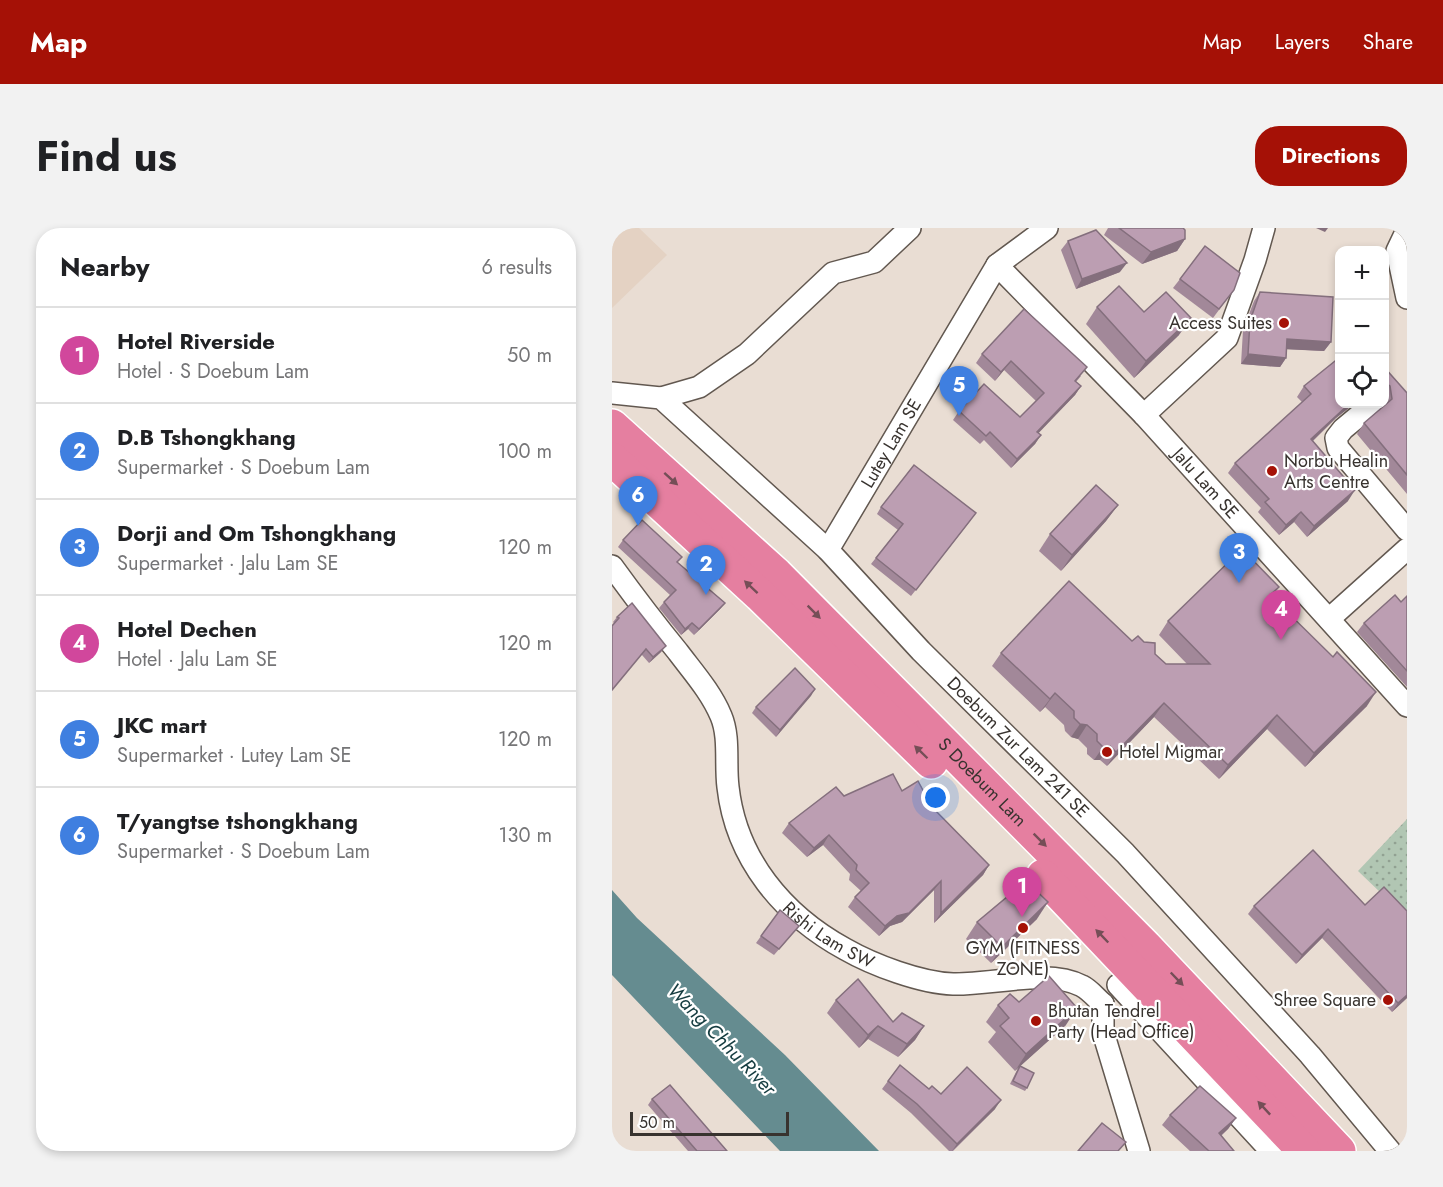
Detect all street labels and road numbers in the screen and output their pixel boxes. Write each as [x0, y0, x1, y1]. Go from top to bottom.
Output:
street label: Lutey Lam SE [855, 394, 928, 493]
street label: Jalu Lam SE [1165, 440, 1245, 525]
street label: Doebum Zur Lam 241 SE [941, 671, 1095, 824]
street label: S Doebum Lam [932, 732, 1033, 833]
street label: Rishi Lam SW [777, 896, 879, 975]

